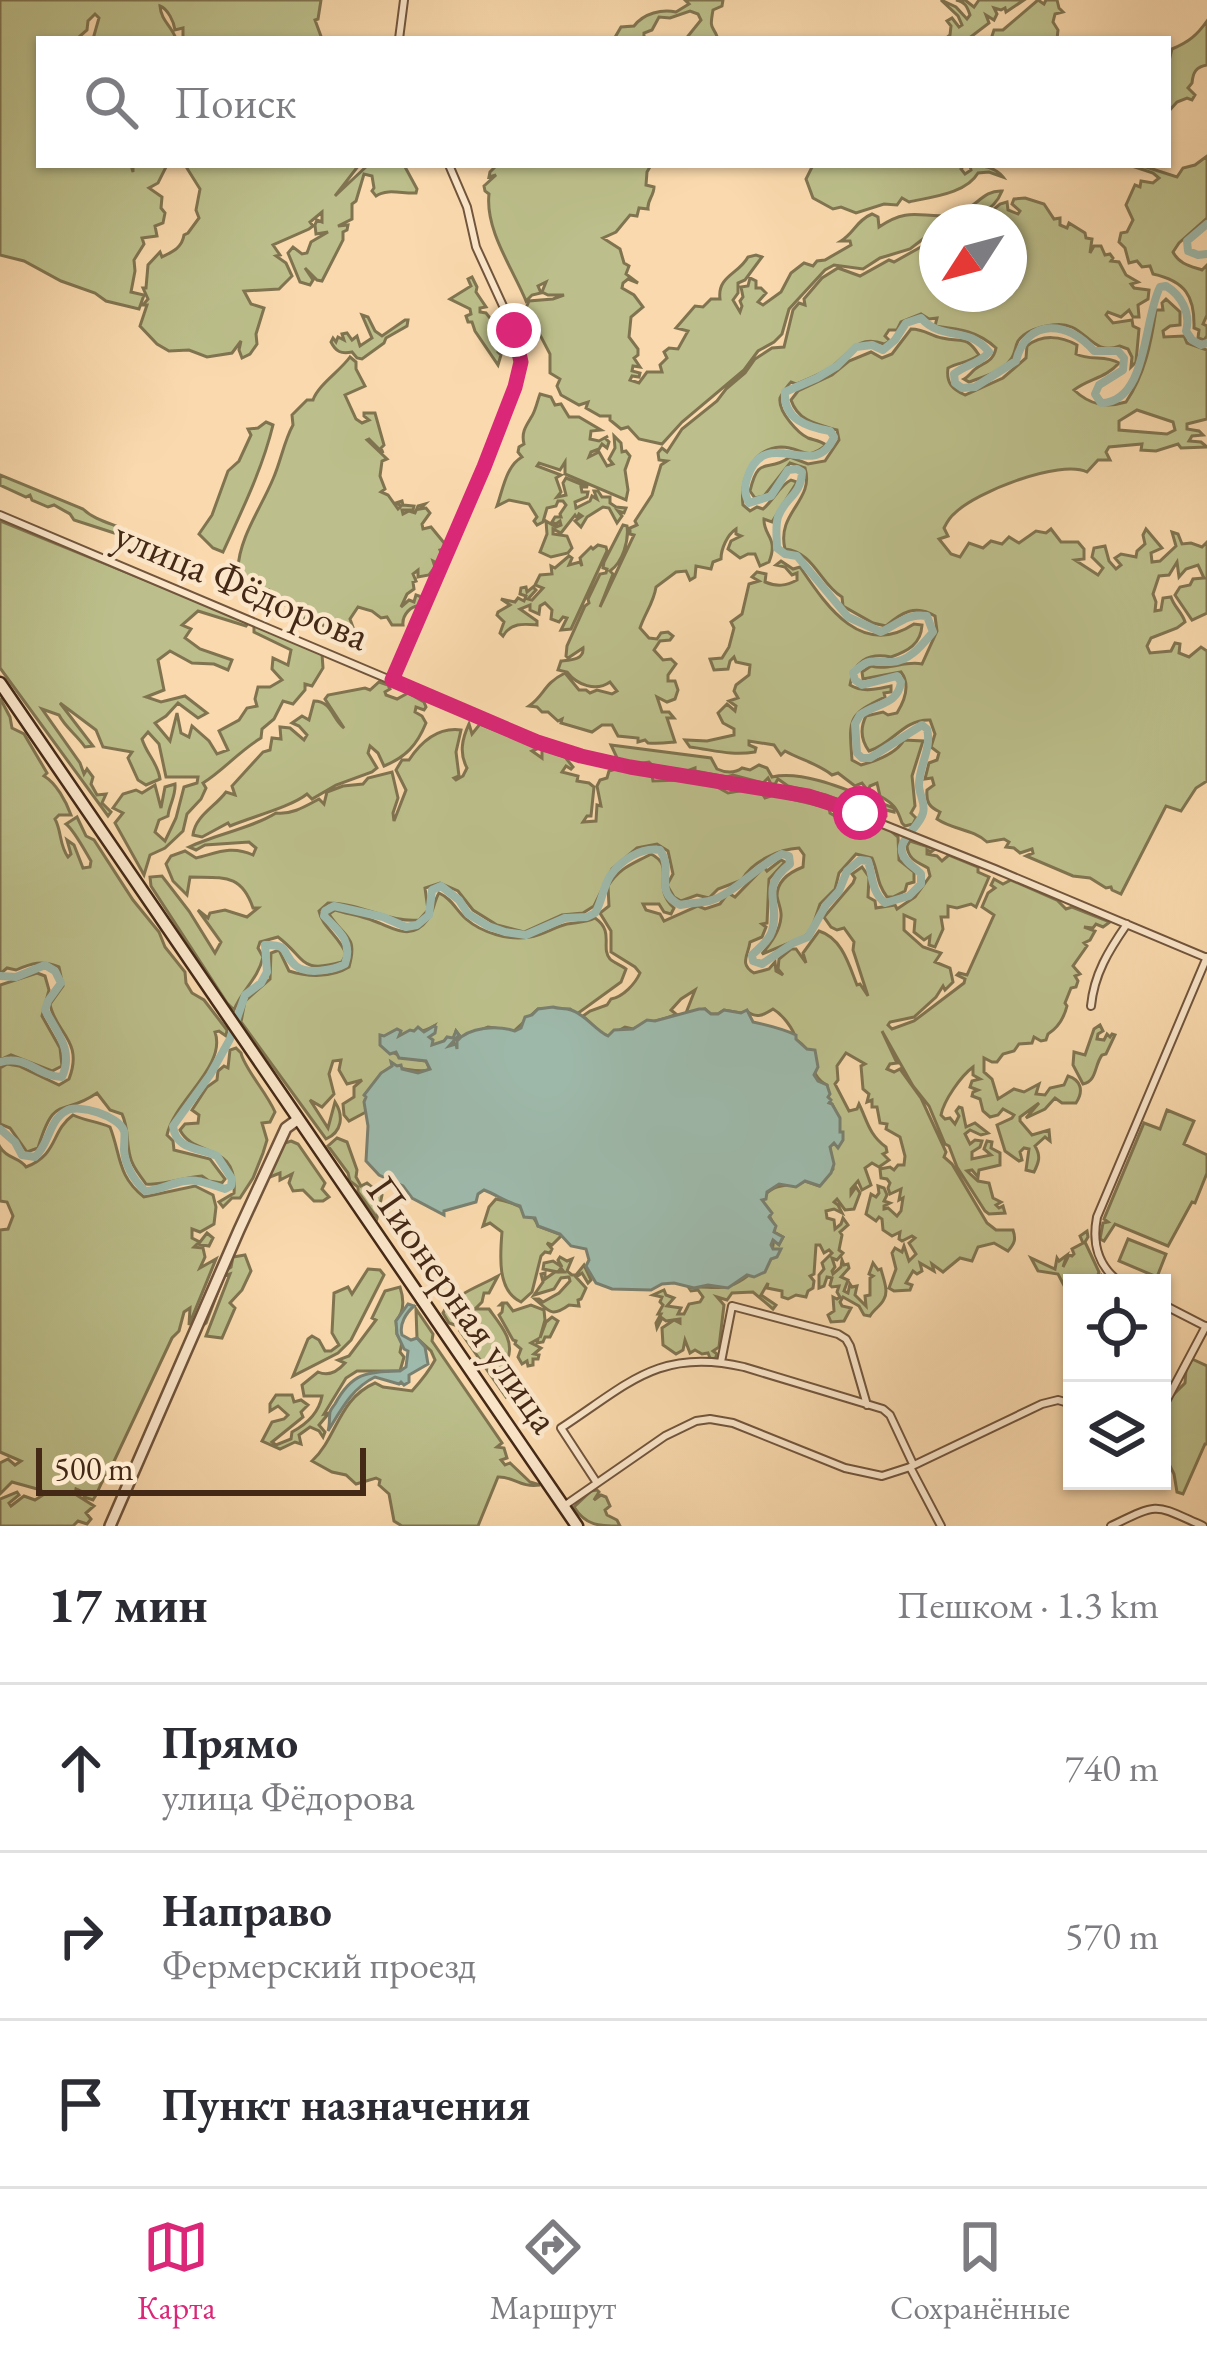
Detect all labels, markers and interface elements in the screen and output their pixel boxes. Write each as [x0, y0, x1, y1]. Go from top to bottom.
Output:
search box [36, 36, 1171, 168]
icon: search [78, 69, 144, 135]
text: Поиск [174, 73, 296, 131]
north arrow [919, 204, 1027, 312]
route end [487, 303, 541, 357]
street label: улица Фёдорова [106, 506, 378, 663]
route start [833, 786, 887, 840]
street label: Пионерная улица [355, 1165, 573, 1444]
map controls [1063, 1274, 1171, 1490]
button: locate [1063, 1274, 1171, 1382]
button: layers [1063, 1382, 1171, 1490]
scale bar [36, 1442, 366, 1495]
text: 500 m [54, 1447, 134, 1490]
text: 17 мин [48, 1571, 208, 1637]
text: Пешком · 1.3 km [897, 1579, 1159, 1630]
text: Прямо [162, 1713, 298, 1771]
icon: ahead [48, 1735, 114, 1801]
text: 740 m [1065, 1742, 1159, 1793]
text: улица Фёдорова [162, 1771, 415, 1822]
text: Направо [162, 1881, 332, 1939]
icon: right [48, 1903, 114, 1969]
text: 570 m [1065, 1910, 1159, 1961]
text: Фермерский проезд [162, 1939, 476, 1990]
icon: arrive [48, 2071, 114, 2137]
text: Пункт назначения [162, 2075, 531, 2133]
tab: Карта [137, 2214, 216, 2329]
tab: Маршрут [490, 2214, 616, 2329]
tab: Сохранённые [890, 2214, 1070, 2329]

